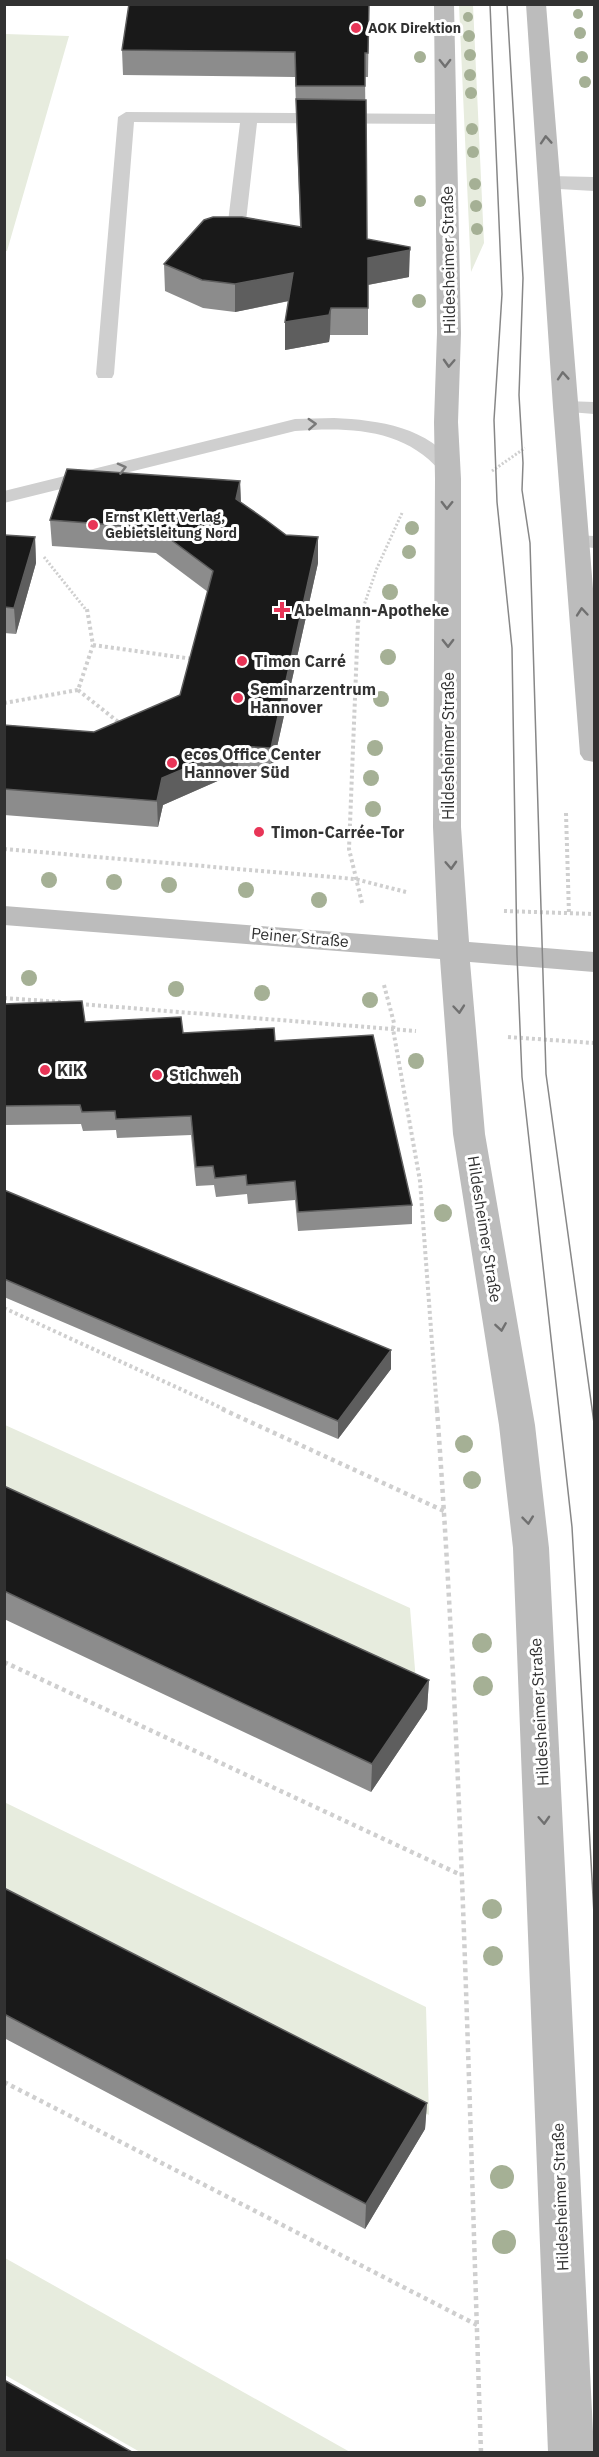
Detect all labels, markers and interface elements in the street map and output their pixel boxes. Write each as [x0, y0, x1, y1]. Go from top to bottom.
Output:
place label: AOK Direktion [368, 19, 461, 37]
marker: AOK Direktion [349, 21, 363, 35]
one-way arrow [439, 58, 451, 67]
one-way arrow [539, 135, 552, 144]
street label: Hildesheimer Straße [437, 186, 459, 334]
one-way arrow [442, 358, 455, 367]
one-way arrow [557, 372, 570, 381]
one-way arrow [308, 417, 317, 430]
one-way arrow [117, 462, 127, 475]
one-way arrow [441, 500, 454, 509]
place label: Ernst Klett Verlag, Gebietsleitung Nord [105, 508, 237, 542]
marker: Ernst Klett Verlag, Gebietsleitung Nord [86, 518, 100, 532]
place label: Abelmann-Apotheke [294, 600, 449, 620]
marker: Abelmann-Apotheke [275, 603, 289, 617]
one-way arrow [576, 608, 589, 617]
one-way arrow [442, 638, 454, 647]
place label: Timon Carré [254, 651, 346, 671]
marker: Timon Carré [235, 654, 249, 668]
street label: Hildesheimer Straße [438, 672, 458, 820]
place label: Seminarzentrum Hannover [250, 679, 376, 717]
marker: Seminarzentrum Hannover [231, 691, 245, 705]
place label: ecos Office Center Hannover Süd [184, 744, 322, 782]
marker: ecos Office Center Hannover Süd [165, 756, 179, 770]
place label: Timon-Carrée-Tor [271, 822, 405, 842]
marker: Timon-Carrée-Tor [252, 825, 266, 839]
one-way arrow [444, 861, 457, 870]
street label: Peiner Straße [250, 923, 350, 951]
one-way arrow [452, 1004, 465, 1014]
place label: KiK [57, 1060, 84, 1080]
marker: KiK [38, 1063, 52, 1077]
place label: Stichweh [169, 1065, 239, 1085]
marker: Stichweh [150, 1068, 164, 1082]
street label: Hildesheimer Straße [464, 1154, 506, 1304]
one-way arrow [494, 1322, 507, 1332]
one-way arrow [521, 1516, 533, 1525]
street label: Hildesheimer Straße [525, 1637, 553, 1786]
one-way arrow [537, 1815, 550, 1824]
street label: Hildesheimer Straße [547, 2122, 573, 2271]

